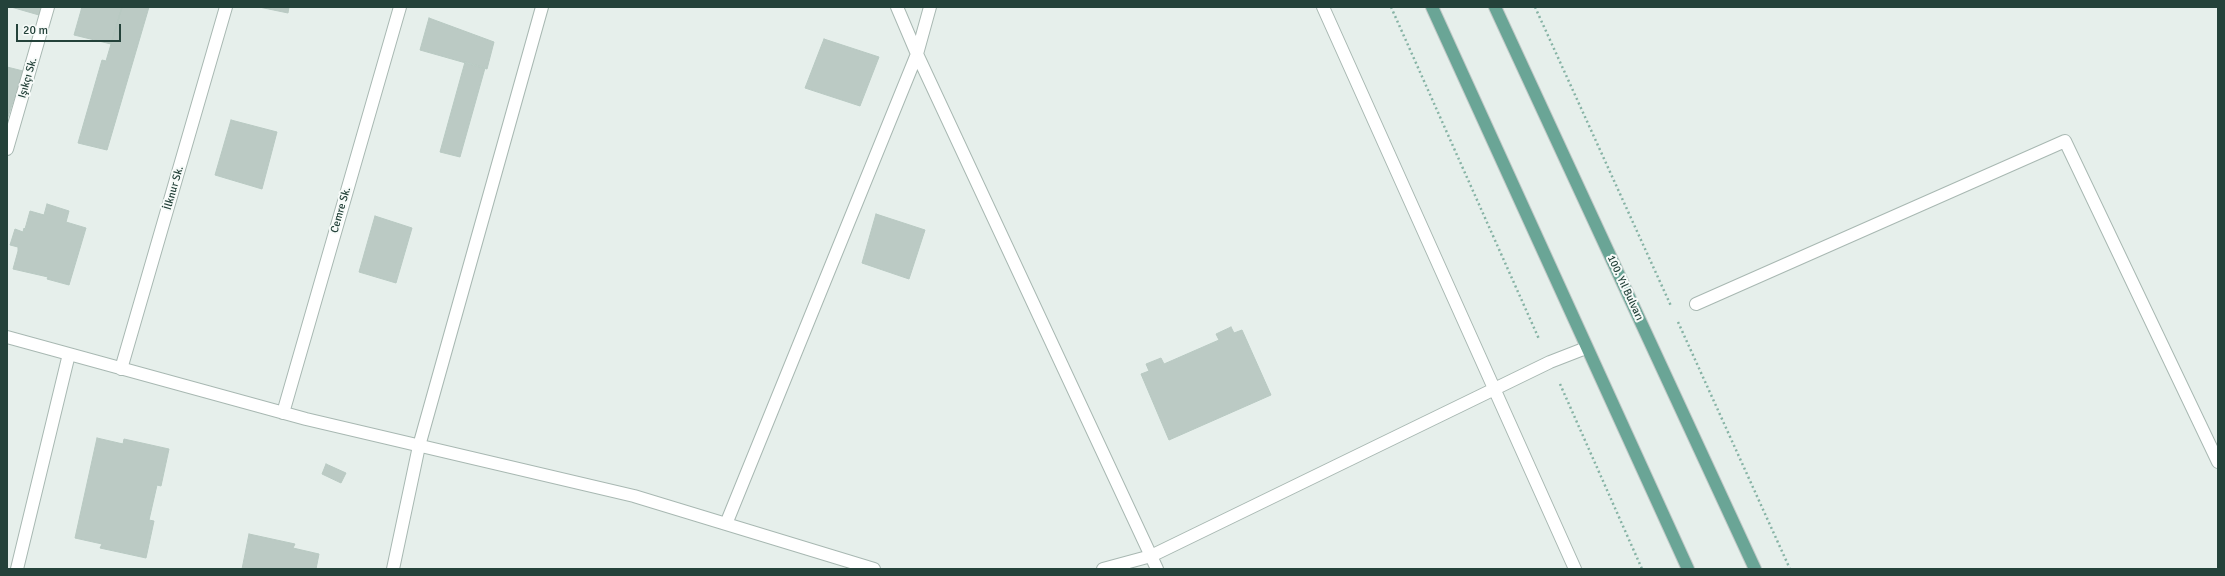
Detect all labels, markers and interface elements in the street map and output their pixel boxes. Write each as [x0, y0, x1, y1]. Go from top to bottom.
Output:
scale bar [18, 16, 123, 42]
text: 20 m [23, 23, 48, 38]
street label: Işıkçı Sk. [16, 56, 40, 100]
street label: İlknur Sk. [161, 165, 187, 211]
street label: Cemre Sk. [328, 186, 354, 234]
street label: 100. Yıl Bulvarı [1604, 253, 1646, 323]

